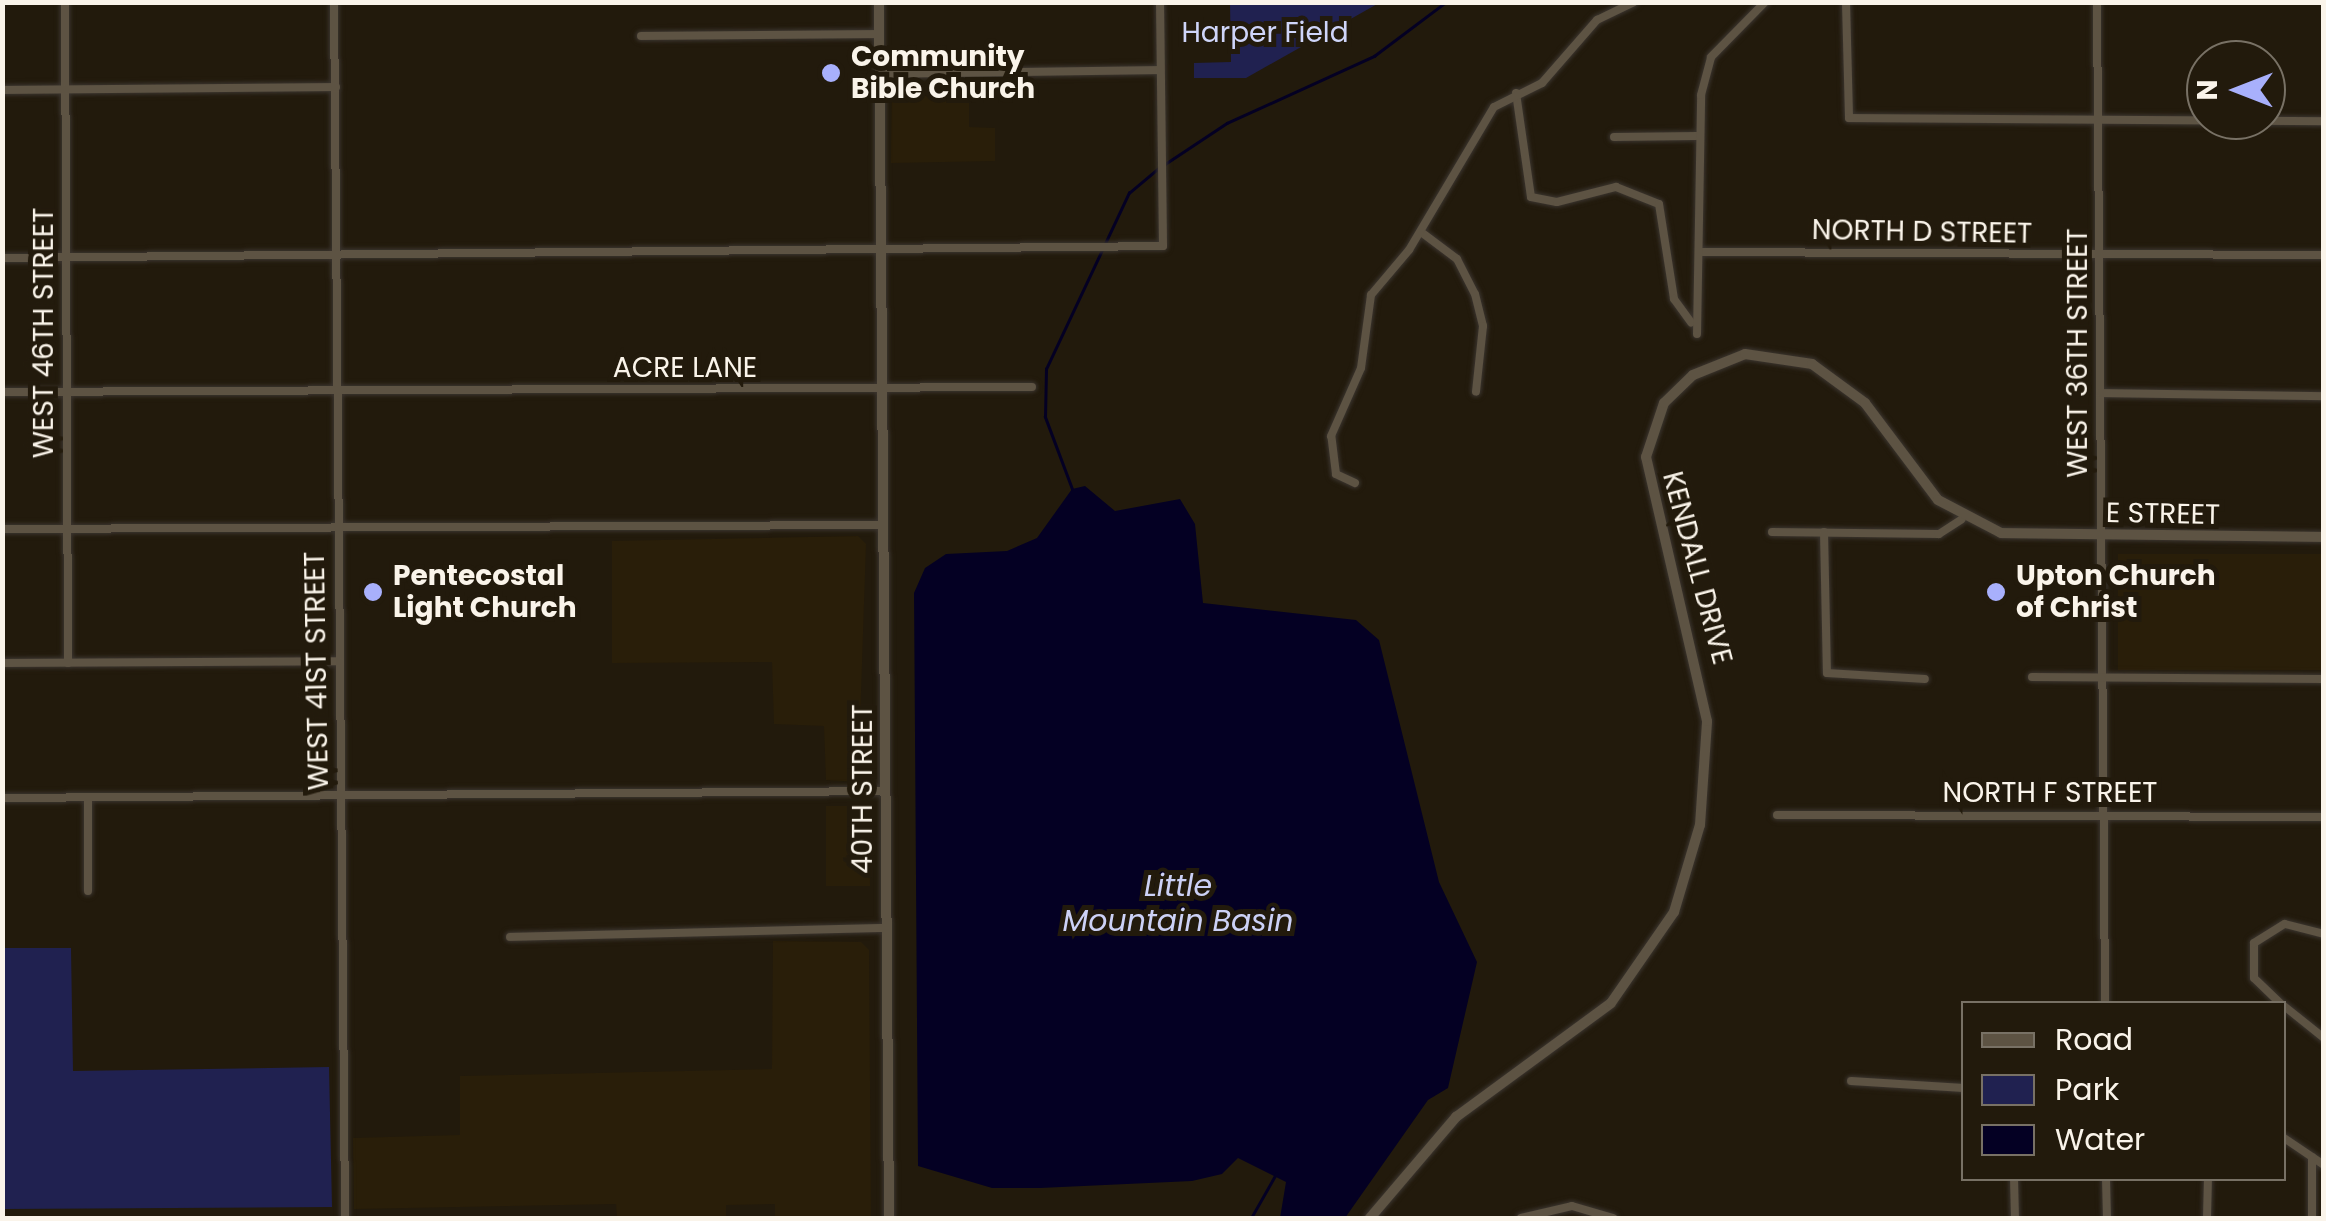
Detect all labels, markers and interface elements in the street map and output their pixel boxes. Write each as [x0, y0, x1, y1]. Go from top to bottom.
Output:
park label: Harper Field [1181, 16, 1349, 50]
place label: Community Bible Church [851, 40, 1035, 106]
north arrow [2186, 40, 2286, 140]
marker: Community Bible Church [820, 62, 842, 84]
text: N [2188, 79, 2227, 101]
street label: WEST 46TH STREET [27, 208, 61, 458]
street label: NORTH D STREET [1811, 213, 2033, 251]
street label: WEST 36TH STREET [2061, 228, 2095, 478]
street label: ACRE LANE [613, 351, 757, 385]
street label: KENDALL DRIVE [1655, 468, 1739, 668]
street label: E STREET [2106, 496, 2220, 532]
street label: WEST 41ST STREET [298, 551, 336, 791]
place label: Pentecostal Light Church [393, 559, 577, 625]
place label: Upton Church of Christ [2016, 559, 2216, 625]
marker: Pentecostal Light Church [362, 581, 384, 603]
marker: Upton Church of Christ [1985, 581, 2007, 603]
street label: 40TH STREET [846, 704, 880, 874]
street label: NORTH F STREET [1943, 776, 2157, 810]
water label: Little Mountain Basin [1062, 868, 1294, 938]
legend [1961, 1001, 2286, 1181]
text: Road [2055, 1018, 2133, 1061]
text: Park [2055, 1068, 2119, 1111]
text: Water [2055, 1118, 2145, 1161]

